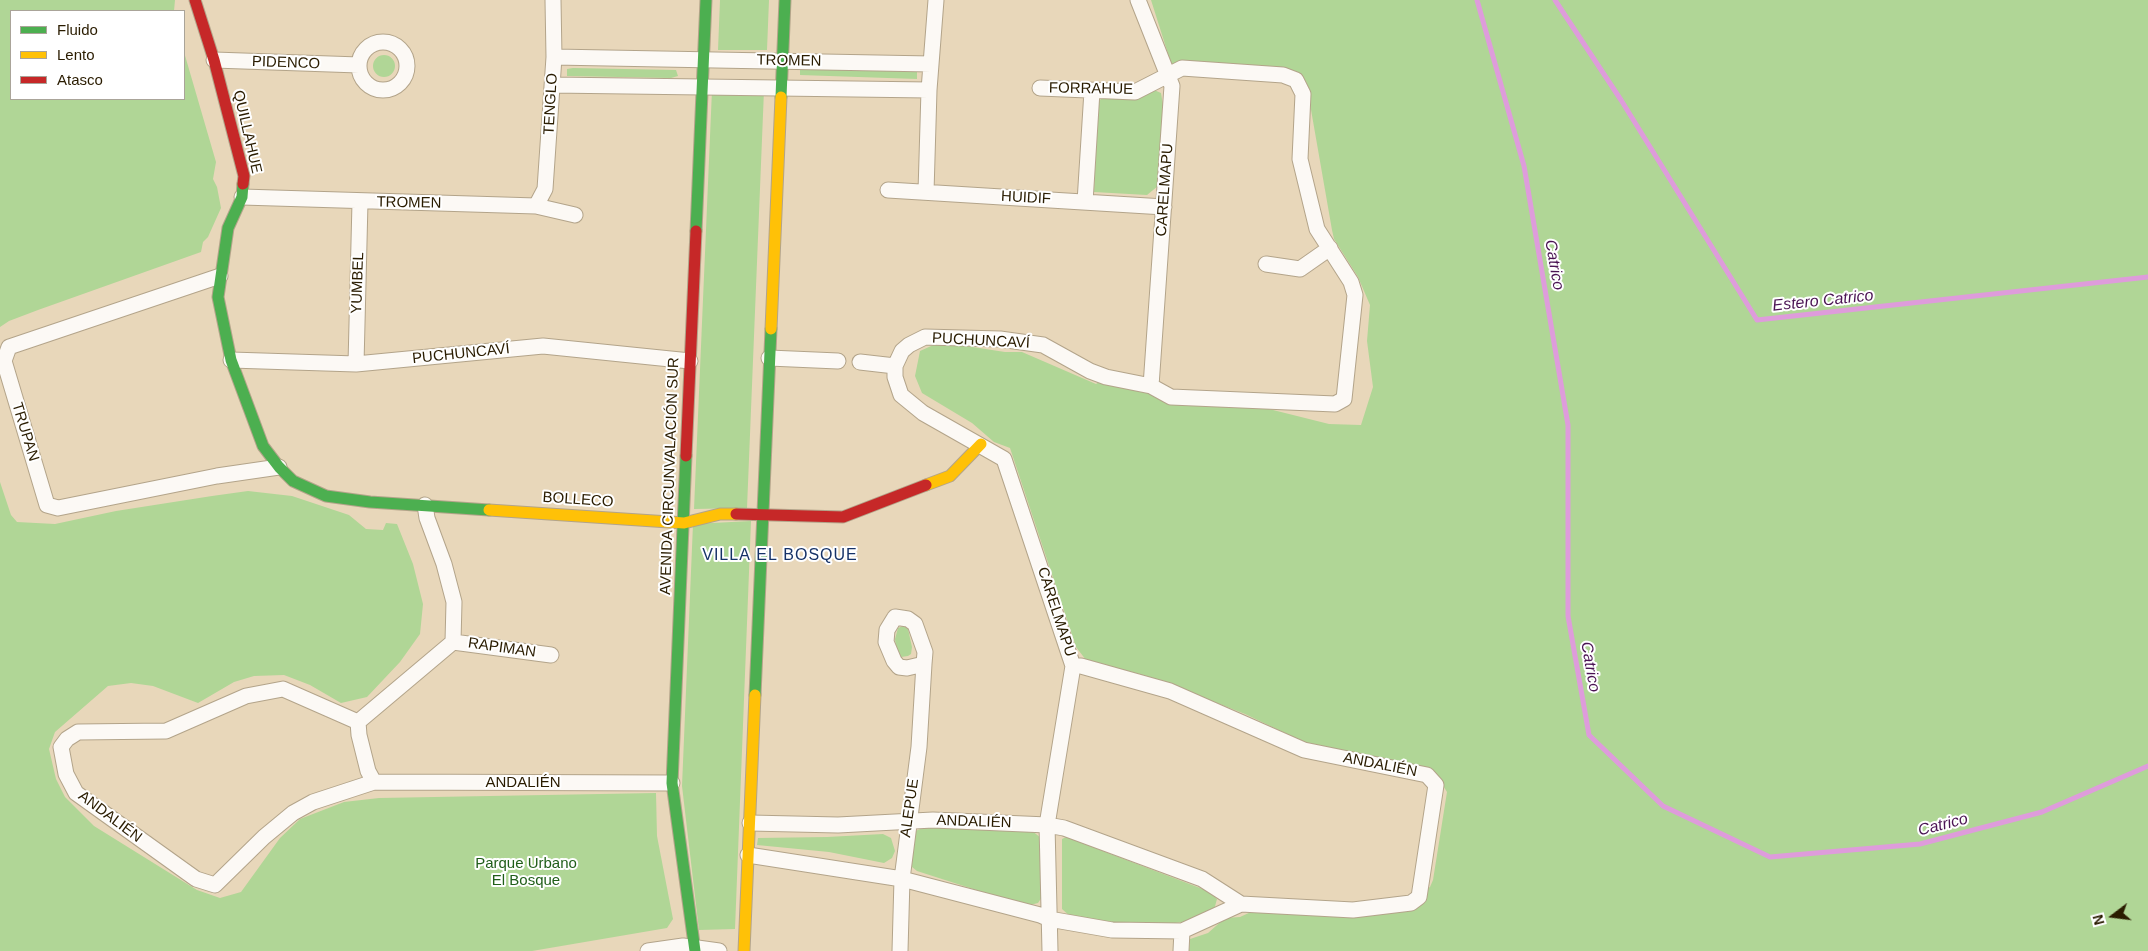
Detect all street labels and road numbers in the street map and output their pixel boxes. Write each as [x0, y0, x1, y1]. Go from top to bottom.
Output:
street label: TROMEN [756, 51, 822, 71]
street label: PIDENCO [252, 53, 320, 73]
street label: TENGLO [540, 73, 562, 135]
street label: FORRAHUE [1049, 79, 1133, 99]
street label: QUILLAHUE [229, 89, 265, 175]
street label: CARELMAPU [1153, 143, 1177, 237]
street label: HUIDIF [1001, 188, 1051, 208]
street label: TROMEN [376, 193, 442, 213]
street label: YUMBEL [348, 252, 368, 314]
street label: PUCHUNCAVÍ [932, 329, 1030, 353]
street label: PUCHUNCAVÍ [411, 340, 511, 368]
street label: AVENIDA CIRCUNVALACIÓN SUR [657, 357, 683, 595]
street label: TRUPAN [8, 400, 42, 464]
street label: BOLLECO [542, 489, 614, 511]
street label: CARELMAPU [1033, 565, 1079, 659]
street label: RAPIMAN [467, 634, 537, 662]
street label: ANDALIÉN [1341, 749, 1419, 781]
street label: ANDALIÉN [485, 774, 561, 792]
street label: ALEPUE [897, 777, 923, 839]
street label: ANDALIÉN [75, 787, 145, 847]
street label: ANDALIÉN [936, 812, 1012, 832]

